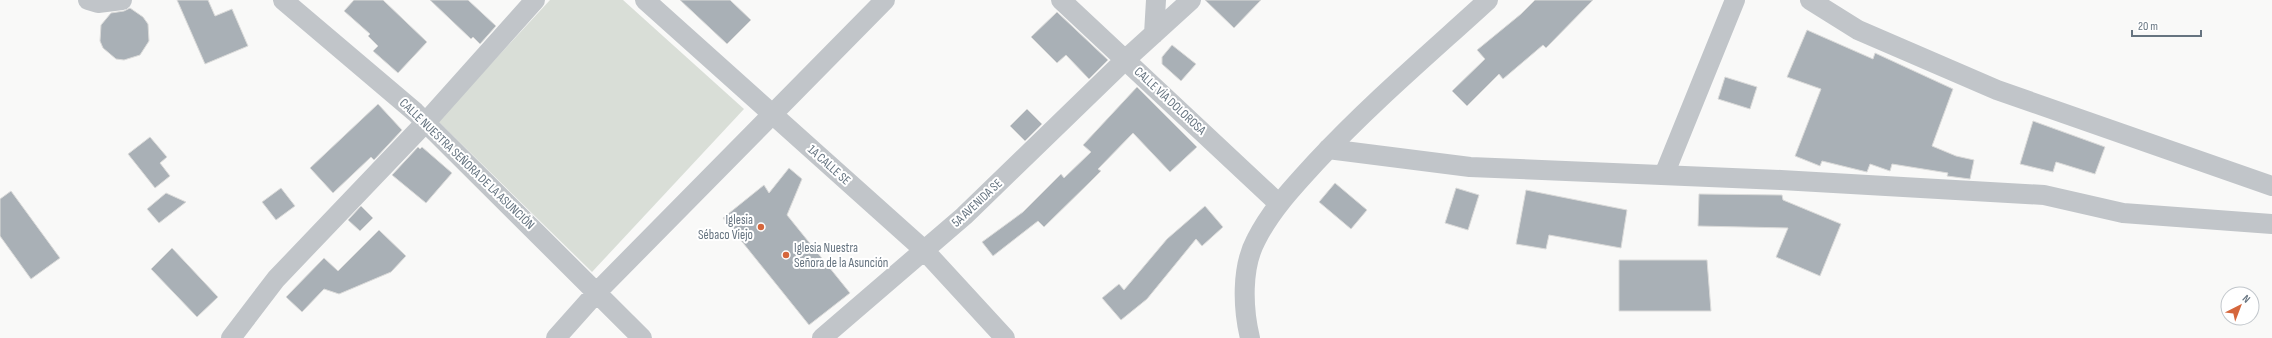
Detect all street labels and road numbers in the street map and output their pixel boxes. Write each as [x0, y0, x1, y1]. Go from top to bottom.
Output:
street label: CALLE VÍA DOLOROSA [1131, 64, 1209, 139]
street label: CALLE NUESTRA SEÑORA DE LA ASUNCIÓN [396, 95, 538, 233]
street label: 1A CALLE SE [804, 142, 854, 188]
street label: 5A AVENIDA SE [948, 176, 1006, 230]

